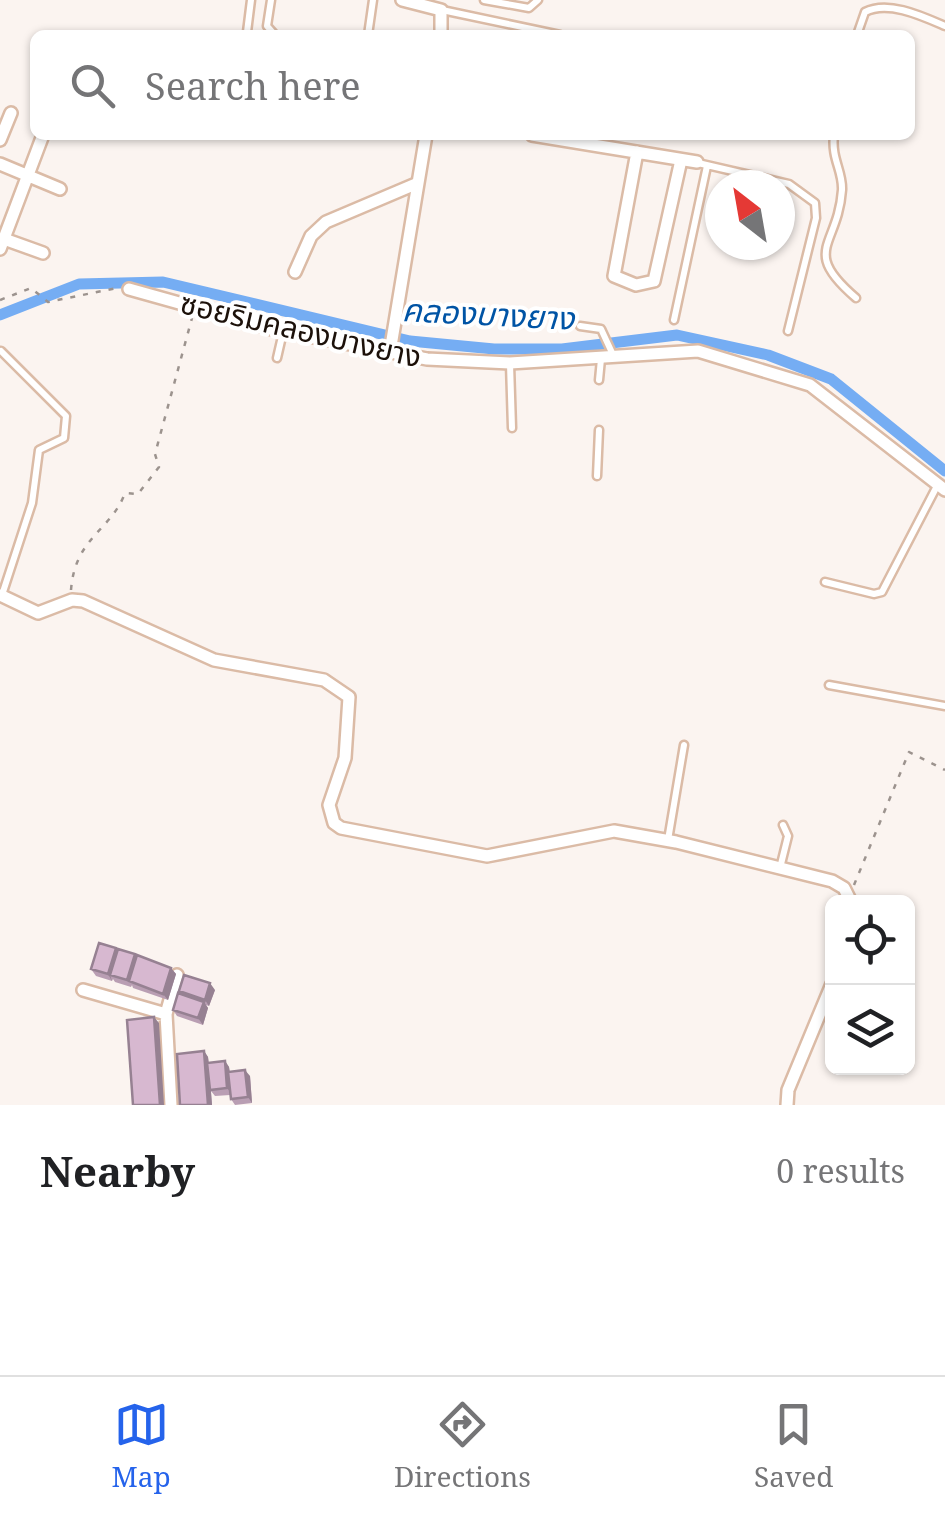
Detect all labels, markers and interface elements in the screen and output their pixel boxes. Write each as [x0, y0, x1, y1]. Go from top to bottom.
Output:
search box [30, 30, 915, 140]
icon: search [65, 58, 120, 113]
text: Search here [145, 59, 361, 111]
north arrow [705, 170, 795, 260]
street label: ซอยริมคลองบางยาง [176, 281, 426, 377]
water label: คลองบางยาง [401, 287, 577, 339]
map controls [825, 895, 915, 1075]
button: locate [825, 895, 915, 985]
button: layers [825, 985, 915, 1075]
text: Nearby [40, 1142, 195, 1199]
text: 0 results [776, 1149, 905, 1192]
tab: Map [112, 1397, 171, 1495]
tab: Directions [394, 1397, 531, 1495]
tab: Saved [754, 1397, 833, 1495]

